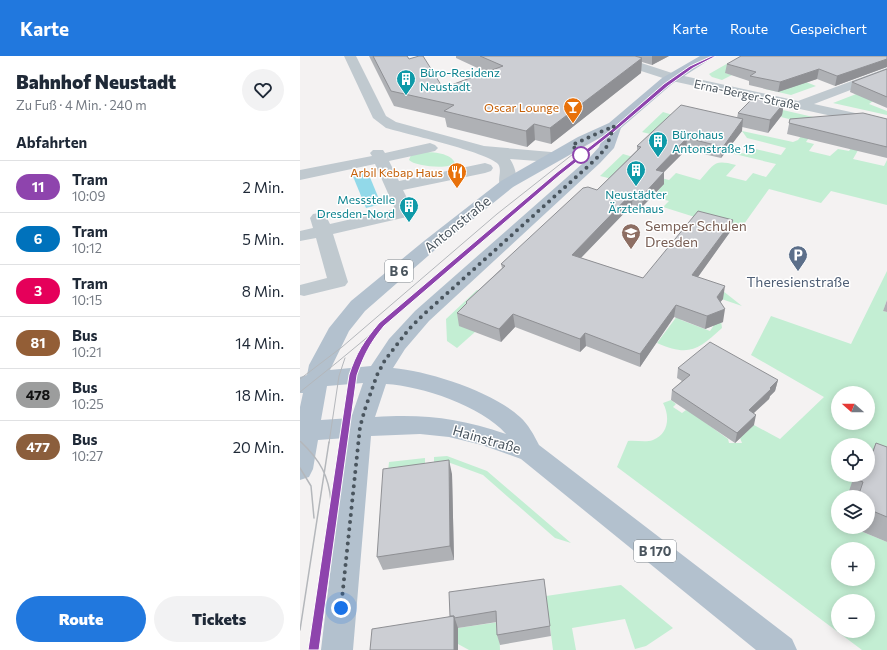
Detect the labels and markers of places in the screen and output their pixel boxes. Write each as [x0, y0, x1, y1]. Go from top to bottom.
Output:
place label: Büro-Residenz Neustadt [420, 65, 500, 93]
building icon: Büro-Residenz Neustadt [395, 68, 417, 96]
bar icon: Oscar Lounge [562, 96, 584, 124]
place label: Oscar Lounge [484, 100, 559, 114]
place label: Bürohaus Antonstraße 15 [672, 127, 755, 155]
building icon: Bürohaus Antonstraße 15 [647, 130, 669, 158]
unlabelled marker [572, 146, 590, 164]
building icon: Neustädter Ärztehaus [625, 159, 647, 187]
restaurant icon: Arbil Kebap Haus [446, 161, 468, 189]
place label: Arbil Kebap Haus [350, 165, 443, 179]
place label: Neustädter Ärztehaus [605, 187, 667, 215]
place label: Messstelle Dresden-Nord [317, 192, 395, 220]
building icon: Messstelle Dresden-Nord [398, 195, 420, 223]
place label: Semper Schulen Dresden [645, 217, 747, 250]
school or university icon: Semper Schulen Dresden [620, 222, 642, 250]
parking icon: Theresienstraße [787, 244, 809, 272]
place label: Theresienstraße [746, 273, 850, 290]

